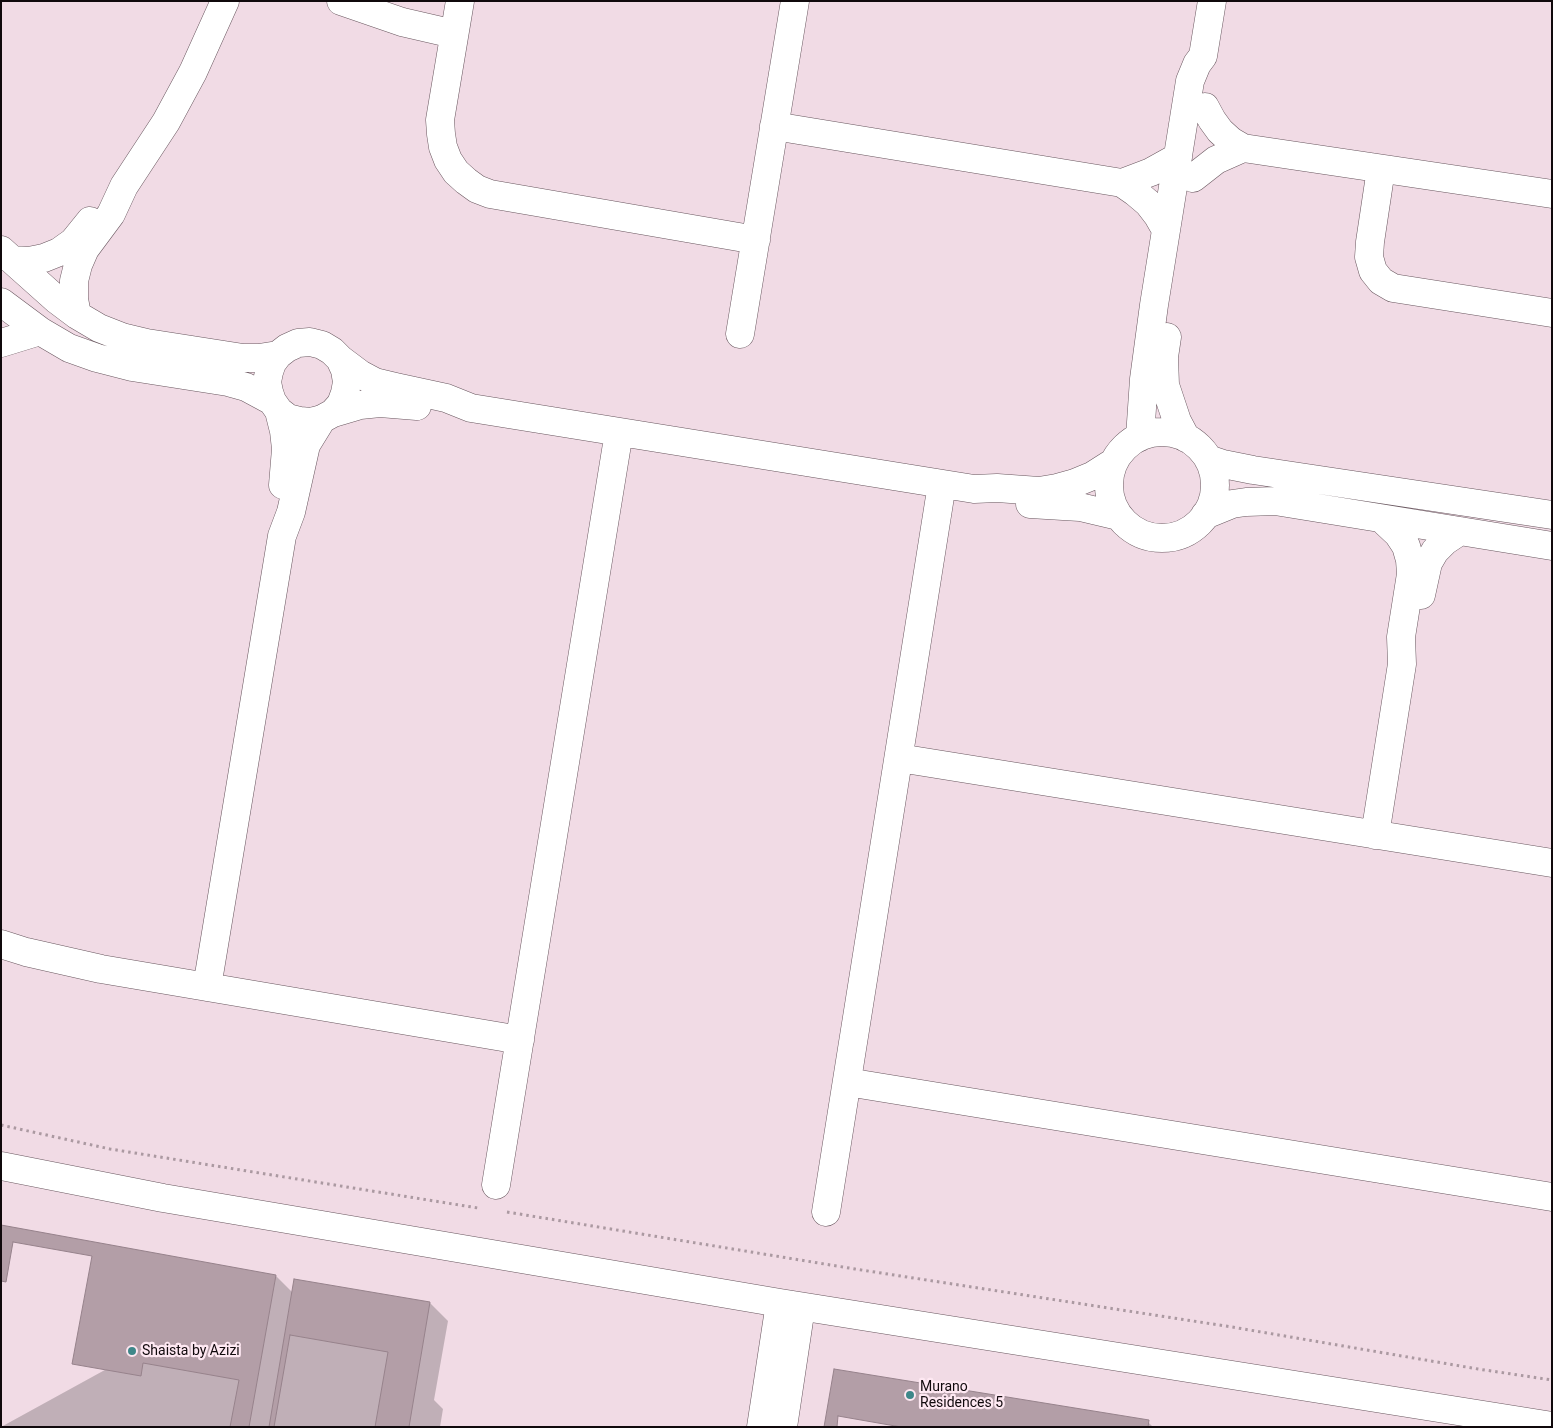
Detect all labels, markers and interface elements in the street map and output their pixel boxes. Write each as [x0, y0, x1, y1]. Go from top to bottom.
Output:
place label: Shaista by Azizi [142, 1343, 240, 1359]
marker: Shaista by Azizi [126, 1345, 138, 1357]
place label: Murano Residences 5 [920, 1379, 1003, 1411]
marker: Murano Residences 5 [904, 1389, 916, 1401]

